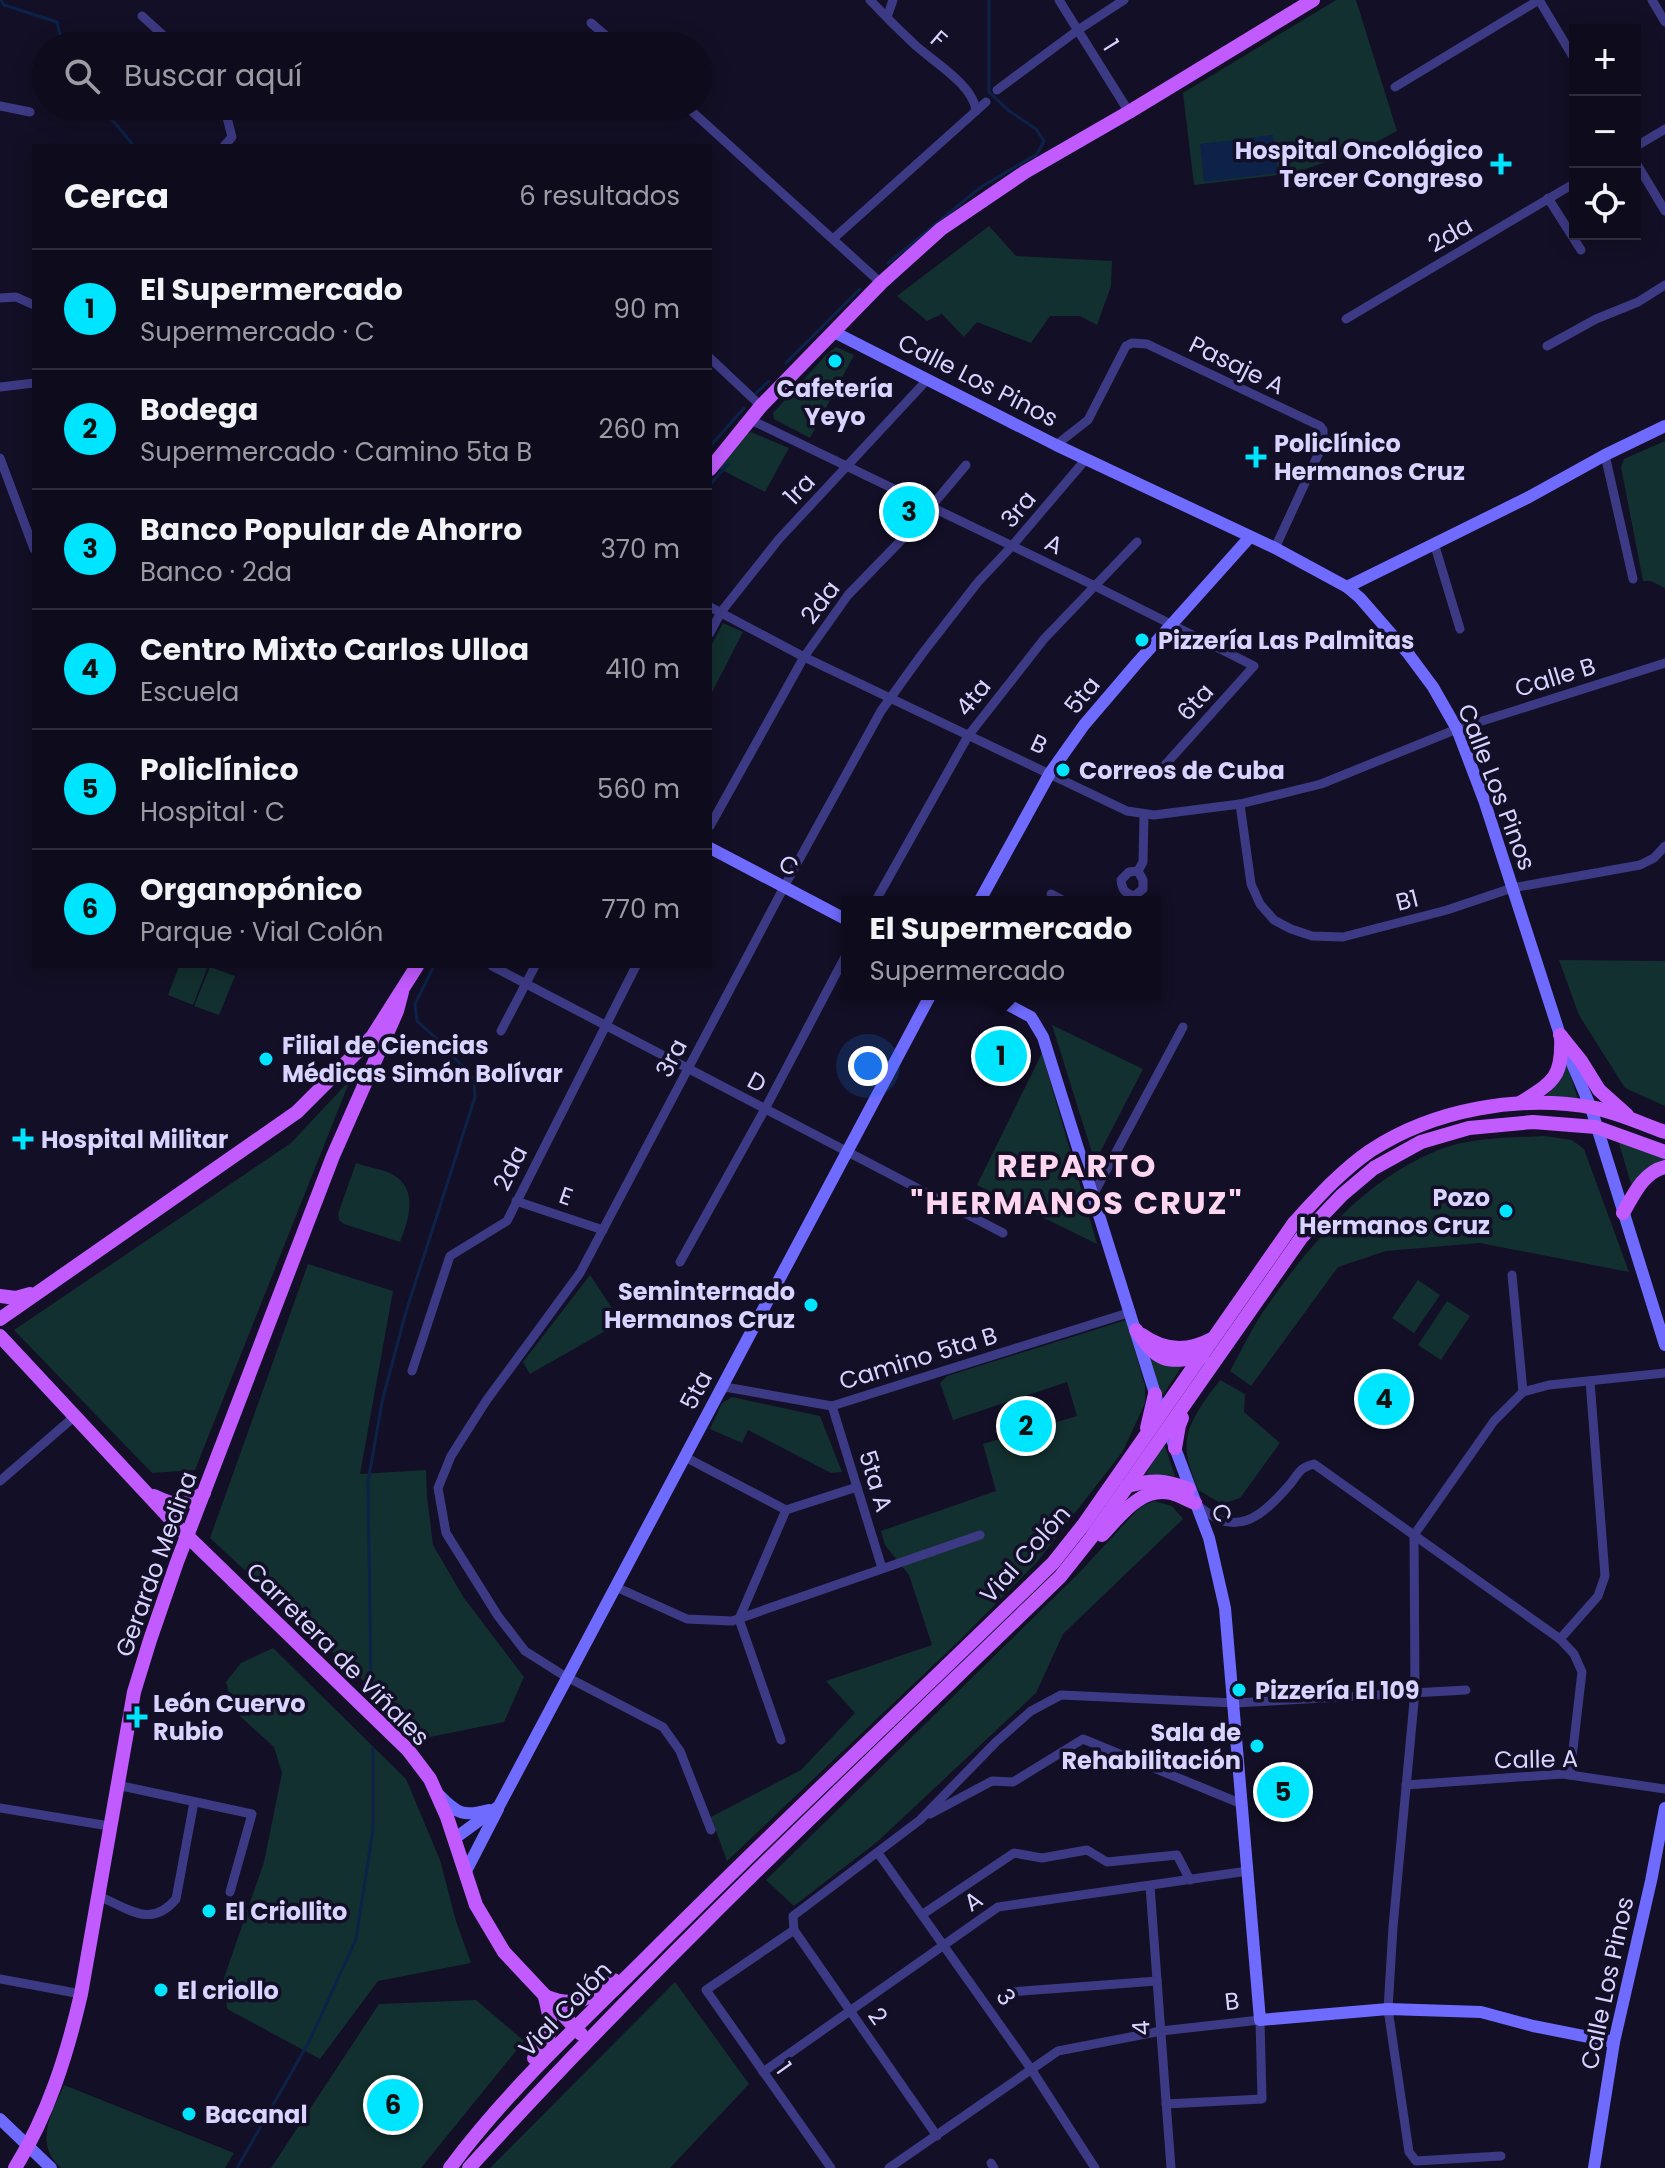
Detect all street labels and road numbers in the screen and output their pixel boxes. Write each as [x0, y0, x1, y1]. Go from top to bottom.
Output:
street label: F [924, 23, 954, 55]
street label: 1 [1095, 33, 1127, 57]
street label: 2da [1422, 208, 1478, 260]
street label: Calle Los Pinos [892, 325, 1064, 435]
street label: Pasaje A [1184, 328, 1290, 402]
street label: 1ra [776, 466, 822, 512]
street label: 3ra [993, 483, 1043, 535]
street label: A [1039, 526, 1069, 562]
street label: 2da [793, 574, 847, 630]
street label: Calle B [1511, 649, 1599, 705]
street label: 5ta [1057, 669, 1107, 721]
street label: 4ta [948, 671, 998, 723]
street label: 6ta [1169, 676, 1221, 728]
street label: Calle Los Pinos [1450, 699, 1544, 875]
street label: B [1025, 726, 1053, 762]
street label: C [773, 846, 805, 884]
street label: B1 [1392, 881, 1422, 919]
street label: 3ra [647, 1033, 695, 1083]
street label: D [742, 1063, 772, 1101]
street label: 2da [485, 1140, 535, 1196]
street label: E [555, 1178, 577, 1214]
street label: Camino 5ta B [835, 1318, 1001, 1398]
street label: 5ta [672, 1365, 720, 1415]
street label: 5ta A [851, 1446, 901, 1516]
street label: Gerardo Medina [107, 1467, 205, 1661]
street label: Vial Colón [972, 1498, 1078, 1610]
street label: C [1203, 1498, 1241, 1528]
street label: Carretera de Viñales [239, 1555, 437, 1753]
street label: Calle A [1494, 1742, 1578, 1776]
street label: A [957, 1883, 989, 1919]
street label: Calle Los Pinos [1573, 1894, 1641, 2072]
street label: Vial Colón [511, 1954, 619, 2064]
street label: 3 [988, 1982, 1024, 2012]
street label: B [1223, 1984, 1241, 2018]
street label: 2 [861, 2001, 895, 2031]
street label: 4 [1124, 2019, 1158, 2037]
street label: 1 [768, 2055, 800, 2081]

